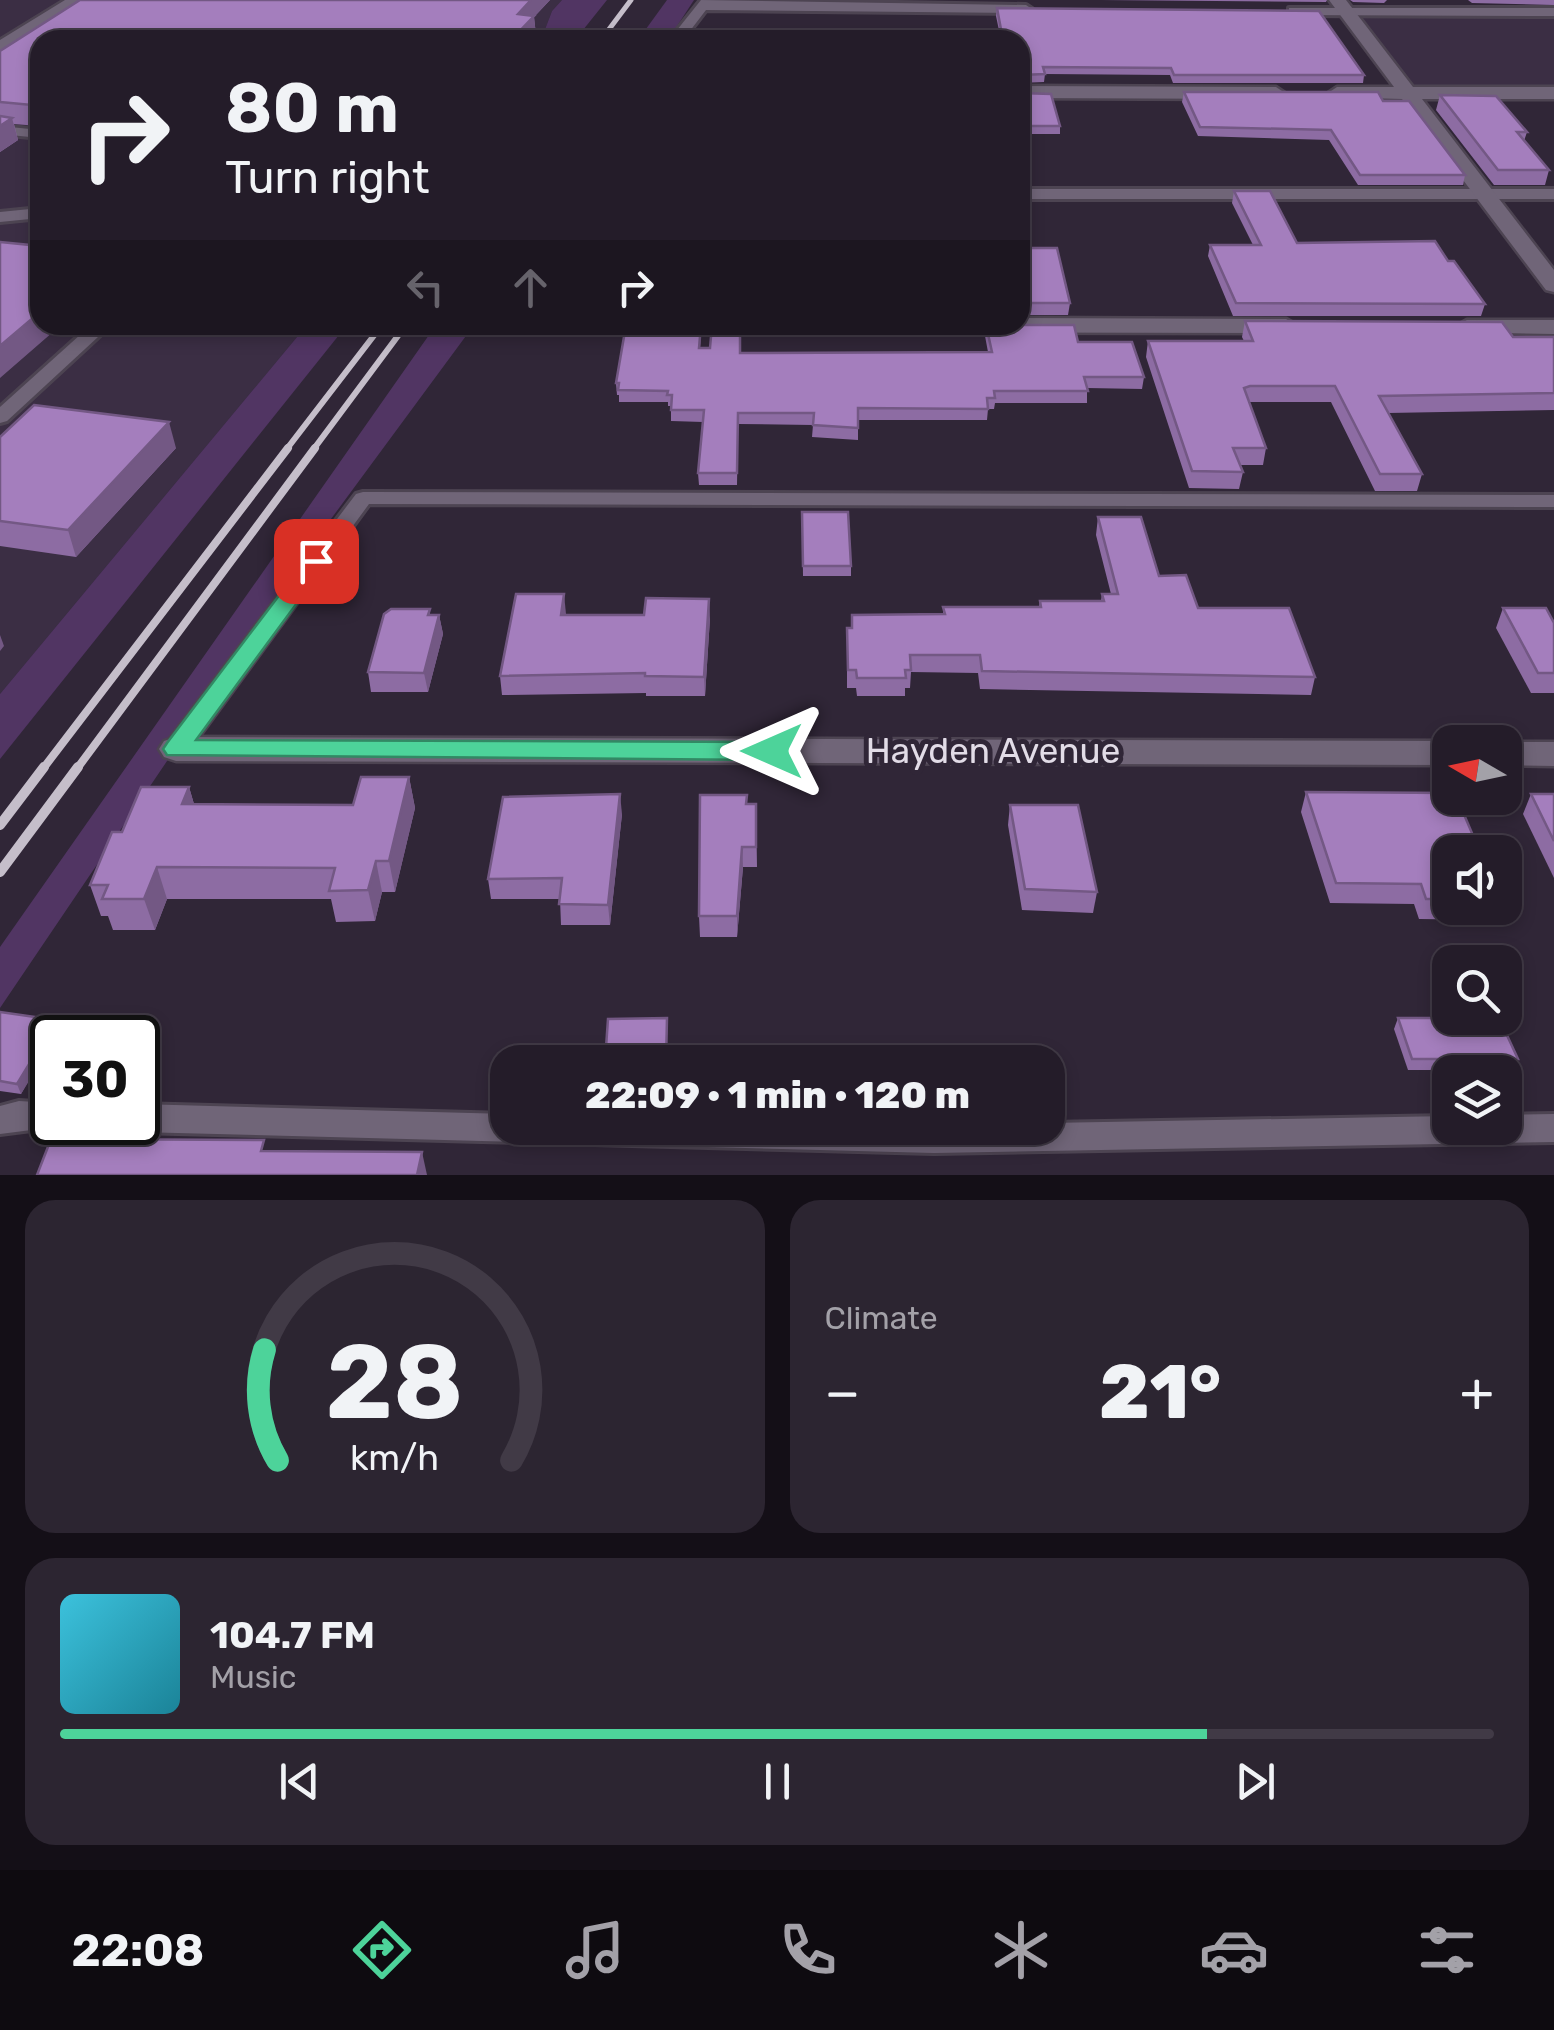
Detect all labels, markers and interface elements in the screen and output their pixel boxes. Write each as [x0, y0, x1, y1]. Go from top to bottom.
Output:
text: 80 m [225, 67, 399, 150]
icon: right [60, 70, 190, 200]
text: Turn right [225, 151, 429, 204]
icon: left [398, 260, 453, 315]
icon: ahead [503, 260, 558, 315]
icon: right [608, 260, 663, 315]
pin [274, 519, 359, 604]
icon: arrive [289, 534, 344, 589]
position arrow [720, 699, 824, 803]
north arrow [1432, 725, 1522, 815]
map controls [1432, 725, 1522, 1145]
street label: Hayden Avenue [866, 730, 1120, 772]
button: sound [1432, 835, 1522, 925]
button: search [1432, 945, 1522, 1035]
speed limit sign: 30 [30, 1015, 160, 1145]
button: layers [1432, 1055, 1522, 1145]
text: 22:09 · 1 min · 120 m [585, 1072, 970, 1118]
text: Climate [825, 1299, 938, 1337]
text: 28 [326, 1321, 464, 1444]
text: 21° [1099, 1348, 1221, 1437]
text: − [825, 1360, 860, 1425]
text: + [1460, 1360, 1494, 1425]
text: km/h [350, 1437, 439, 1479]
text: 104.7 FM [210, 1612, 375, 1658]
text: Music [210, 1658, 296, 1696]
icon: previous [272, 1754, 327, 1809]
icon: pause [750, 1754, 805, 1809]
icon: next [1228, 1754, 1283, 1809]
icon: directions [347, 1915, 417, 1985]
icon: music [560, 1915, 630, 1985]
icon: phone [773, 1915, 843, 1985]
icon: climate [986, 1915, 1056, 1985]
icon: car [1199, 1915, 1269, 1985]
icon: filters [1412, 1915, 1482, 1985]
text: 22:08 [72, 1924, 204, 1977]

